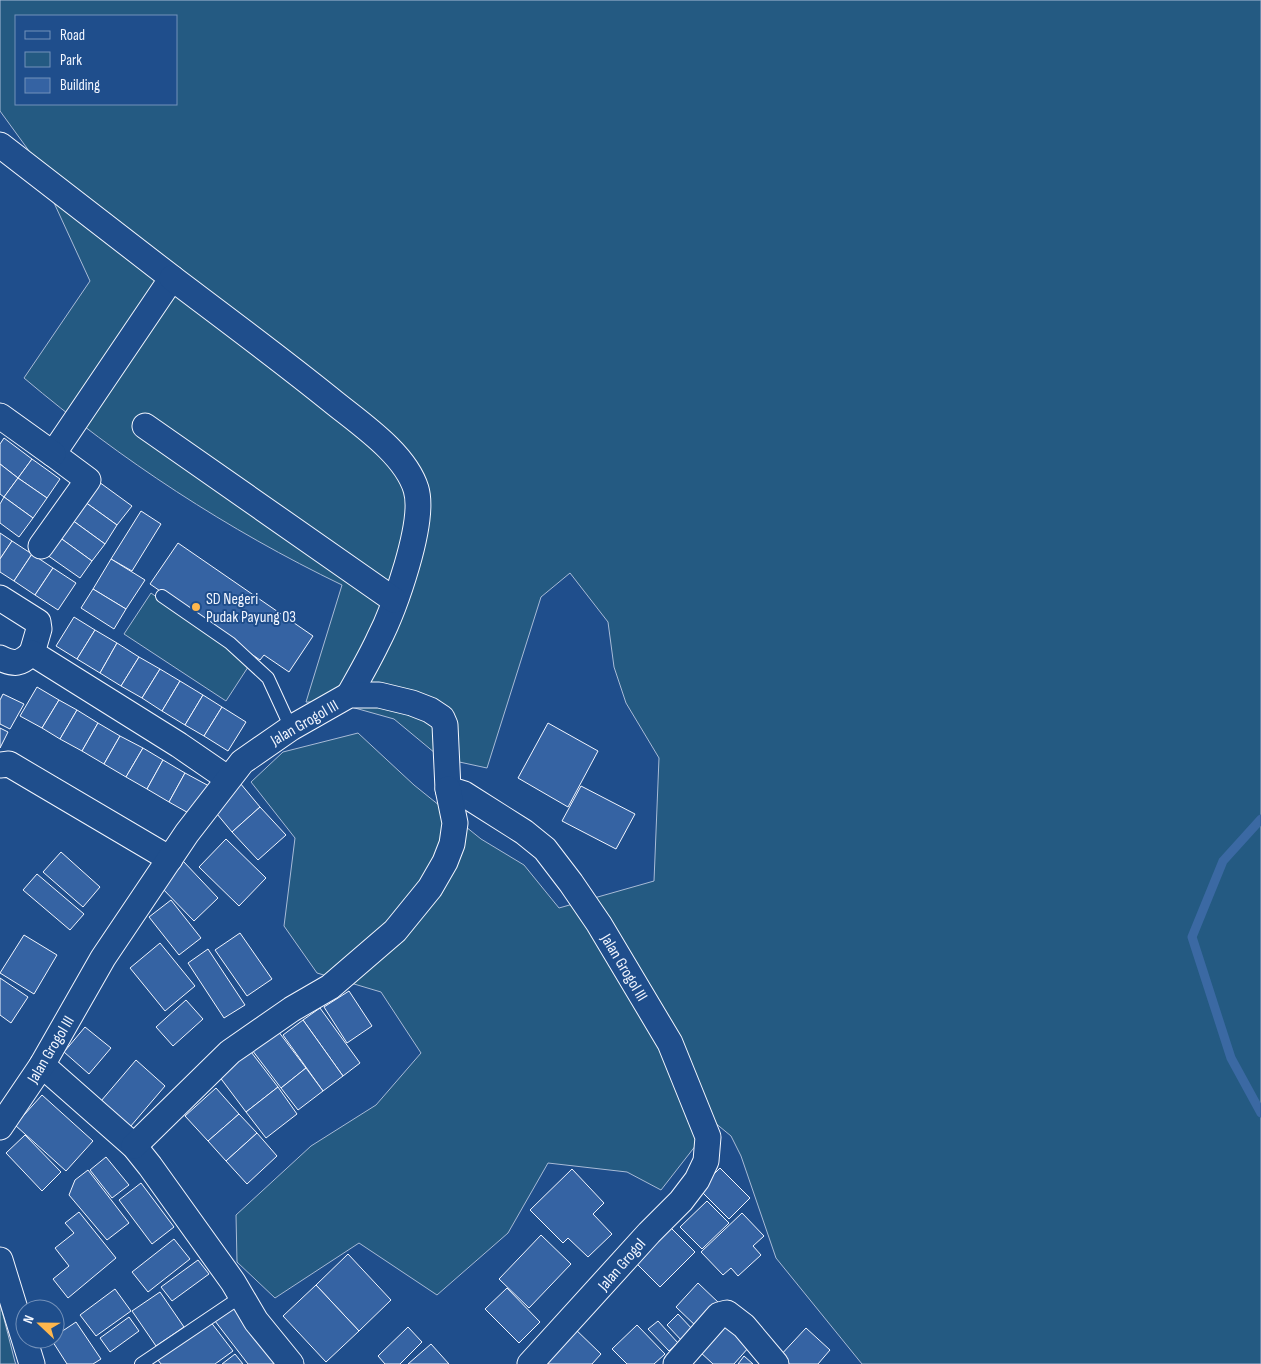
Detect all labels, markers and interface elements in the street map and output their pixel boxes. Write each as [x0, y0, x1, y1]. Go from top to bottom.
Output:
legend [15, 15, 178, 105]
text: Road [60, 26, 85, 45]
text: Park [60, 51, 82, 70]
text: Building [60, 76, 100, 95]
place label: SD Negeri Pudak Payung 03 [206, 590, 296, 627]
marker: SD Negeri Pudak Payung 03 [190, 601, 202, 613]
street label: Jalan Grogol III [267, 696, 342, 751]
street label: Jalan Grogol III [596, 930, 651, 1005]
street label: Jalan Grogol III [23, 1013, 79, 1088]
street label: Jalan Grogol [594, 1235, 650, 1296]
north arrow [15, 1299, 65, 1349]
text: N [19, 1313, 38, 1326]

